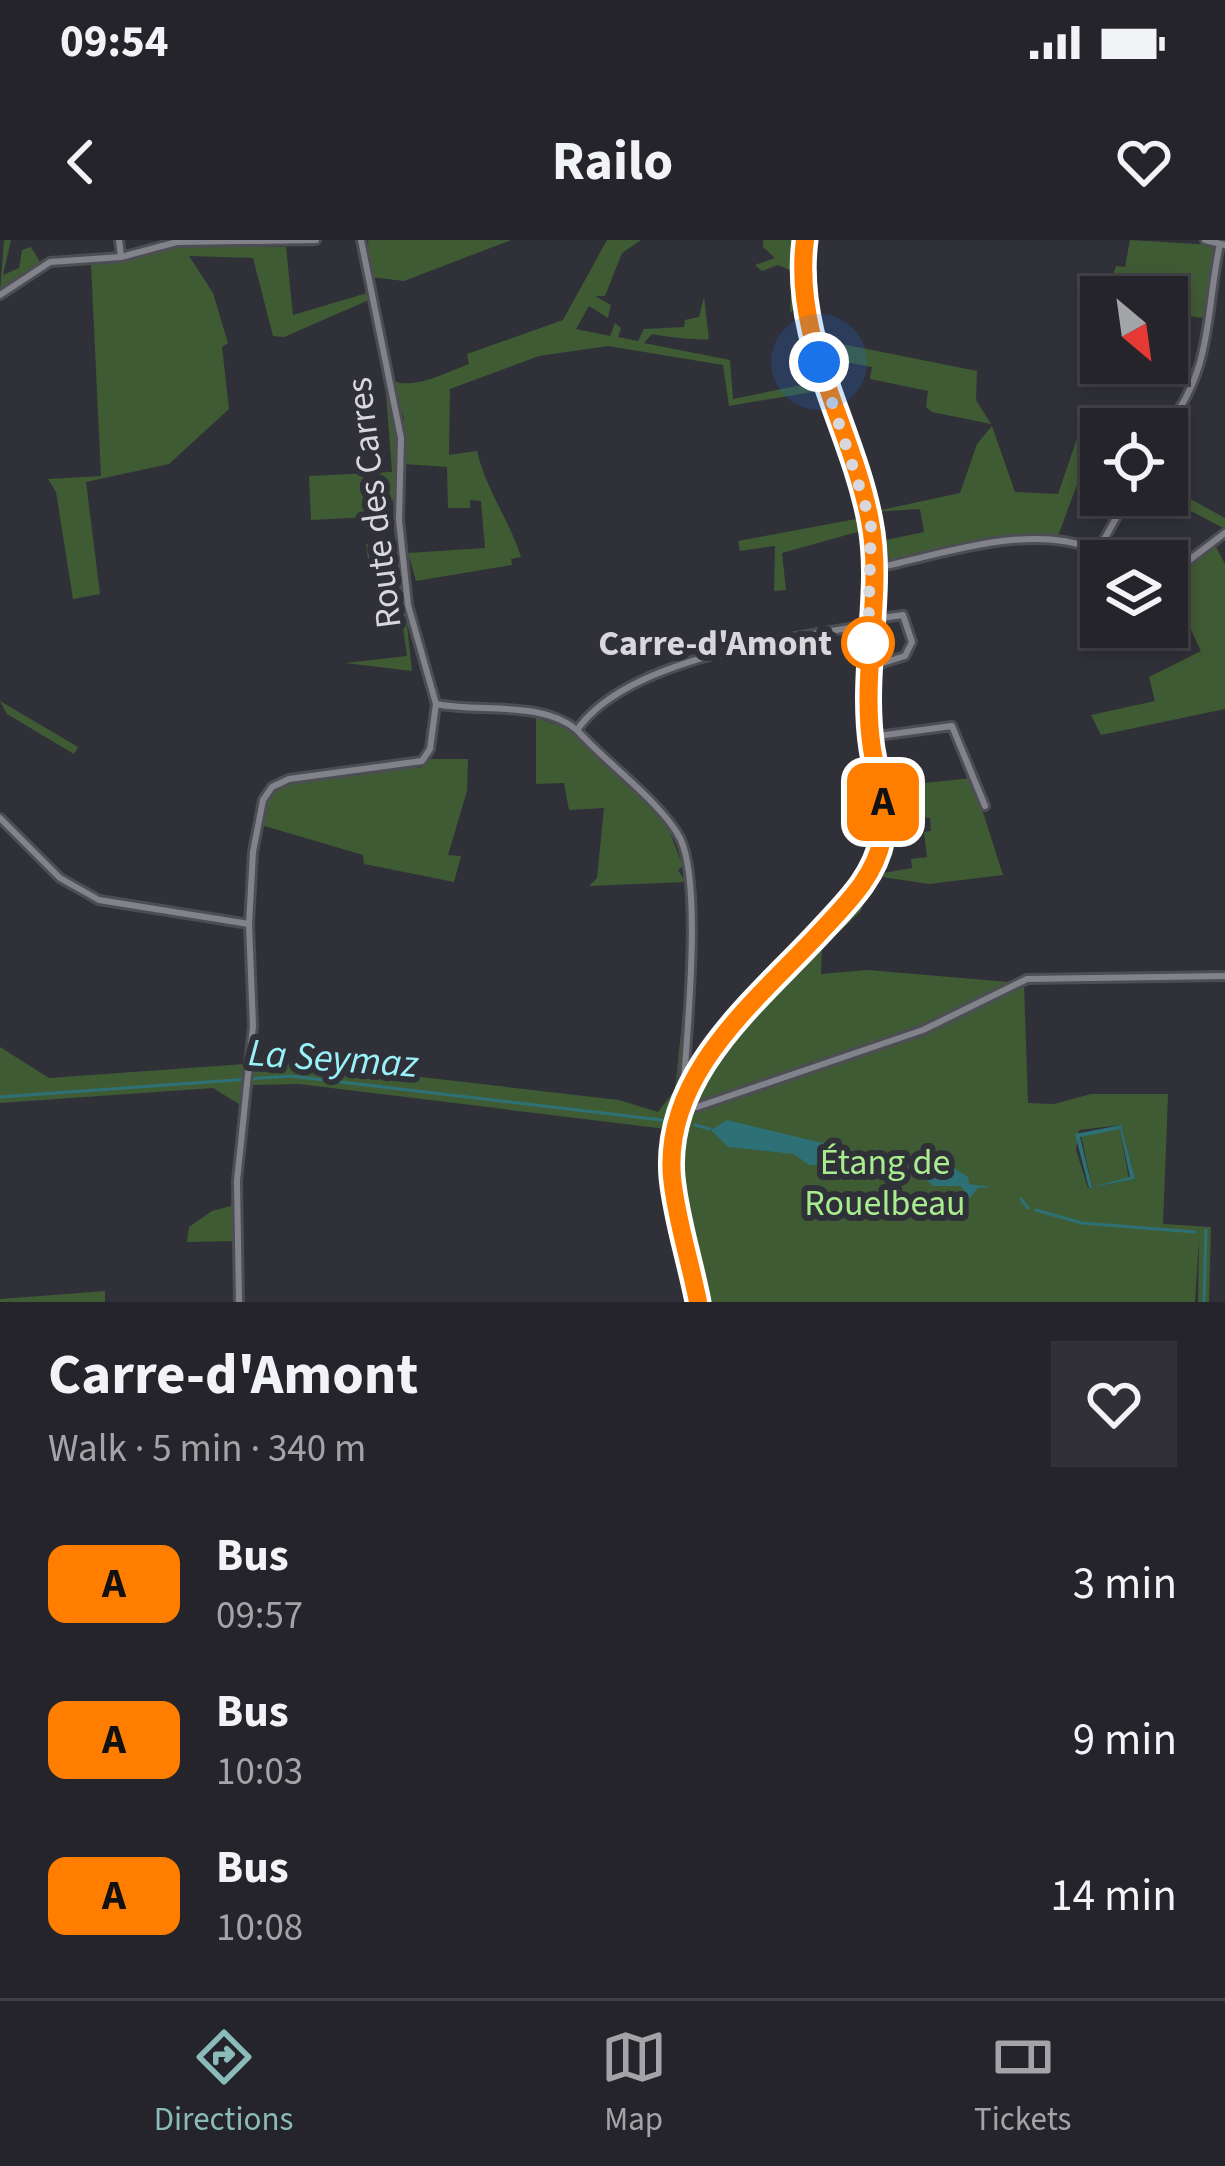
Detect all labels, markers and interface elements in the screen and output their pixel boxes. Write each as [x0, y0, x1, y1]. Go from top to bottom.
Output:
text: 09:54 [60, 10, 169, 74]
text: Railo [552, 124, 673, 201]
icon: back [48, 129, 114, 195]
icon: heart [1111, 129, 1177, 195]
north arrow [1080, 276, 1188, 384]
map controls [1080, 276, 1188, 648]
your location [789, 332, 849, 392]
street label: Route des Carres [333, 375, 415, 631]
button: locate [1080, 408, 1188, 516]
button: layers [1080, 540, 1188, 648]
place label: Carre-d'Amont [598, 618, 832, 669]
marker: Carre-d'Amont [843, 618, 893, 668]
line badge: A [844, 763, 922, 841]
text: A [871, 772, 895, 832]
water label: La Seymaz [246, 1025, 421, 1093]
park label: Étang de Rouelbeau [804, 1137, 966, 1229]
text: Carre-d'Amont [48, 1335, 418, 1416]
button: heart [1051, 1341, 1177, 1467]
text: Walk · 5 min · 340 m [48, 1421, 366, 1477]
text: Bus [216, 1524, 289, 1588]
text: 3 min [1073, 1552, 1177, 1616]
text: A [102, 1554, 126, 1614]
text: 09:57 [216, 1588, 303, 1644]
text: Bus [216, 1680, 289, 1744]
text: 9 min [1073, 1708, 1177, 1772]
text: A [102, 1710, 126, 1770]
text: 10:03 [216, 1744, 303, 1800]
text: Bus [216, 1836, 289, 1900]
text: 14 min [1050, 1864, 1177, 1928]
text: A [102, 1866, 126, 1926]
text: 10:08 [216, 1900, 303, 1956]
tab: Directions [154, 2024, 293, 2143]
tab: Map [601, 2024, 667, 2143]
tab: Tickets [974, 2024, 1071, 2143]

